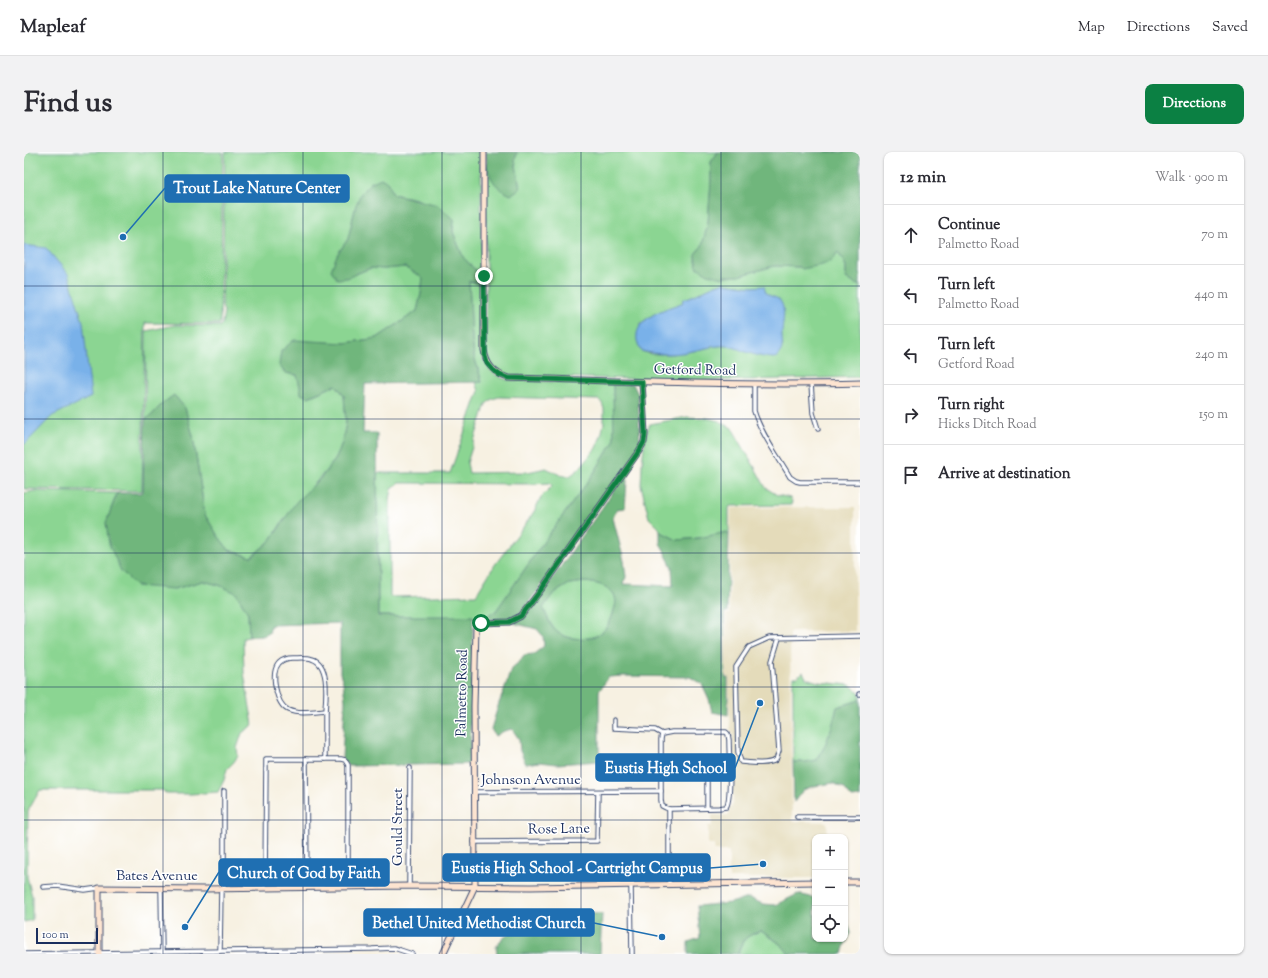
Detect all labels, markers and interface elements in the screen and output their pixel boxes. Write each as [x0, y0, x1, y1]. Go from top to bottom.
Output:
text: Mapleaf [20, 14, 86, 41]
text: Map [1078, 18, 1105, 38]
text: Directions [1127, 18, 1190, 38]
text: Saved [1212, 18, 1248, 38]
text: Find us [24, 84, 112, 124]
button: Directions [1145, 84, 1244, 124]
text: 12 min [900, 166, 946, 190]
text: Walk · 900 m [1155, 169, 1228, 187]
callout: Trout Lake Nature Center [165, 175, 349, 202]
text: Trout Lake Nature Center [173, 179, 341, 200]
text: Continue [938, 215, 1000, 236]
icon: ahead [900, 224, 922, 246]
text: 70 m [1201, 226, 1228, 244]
text: Palmetto Road [938, 236, 1019, 254]
route end [475, 267, 493, 285]
text: Turn left [938, 275, 995, 296]
icon: left [900, 284, 922, 306]
text: 440 m [1195, 286, 1228, 304]
text: Palmetto Road [938, 296, 1019, 314]
text: Turn left [938, 335, 995, 356]
icon: left [900, 344, 922, 366]
text: 240 m [1195, 346, 1228, 364]
text: Getford Road [938, 356, 1015, 374]
street label: Getford Road [654, 360, 737, 382]
text: Turn right [938, 395, 1004, 416]
icon: right [900, 404, 922, 426]
text: 150 m [1199, 406, 1228, 424]
text: Hicks Ditch Road [938, 416, 1037, 434]
icon: arrive [900, 464, 922, 486]
text: Arrive at destination [938, 464, 1071, 485]
route start [472, 614, 490, 632]
street label: Palmetto Road [452, 649, 474, 737]
callout: Eustis High School [596, 754, 735, 781]
text: Eustis High School [605, 759, 728, 780]
street label: Johnson Avenue [480, 771, 581, 791]
street label: Gould Street [389, 788, 409, 866]
street label: Rose Lane [528, 819, 590, 841]
map controls [812, 834, 848, 942]
button: + [812, 834, 848, 870]
callout: Eustis High School - Cartright Campus [443, 854, 710, 881]
callout: Church of God by Faith [219, 859, 389, 886]
text: Eustis High School - Cartright Campus [451, 859, 703, 880]
text: Church of God by Faith [227, 864, 381, 885]
street label: Bates Avenue [116, 867, 198, 887]
button: − [812, 870, 848, 906]
button: locate [812, 906, 848, 942]
callout: Bethel United Methodist Church [364, 909, 594, 936]
text: Bethel United Methodist Church [372, 914, 586, 935]
scale bar [36, 926, 98, 945]
text: 100 m [42, 927, 69, 943]

